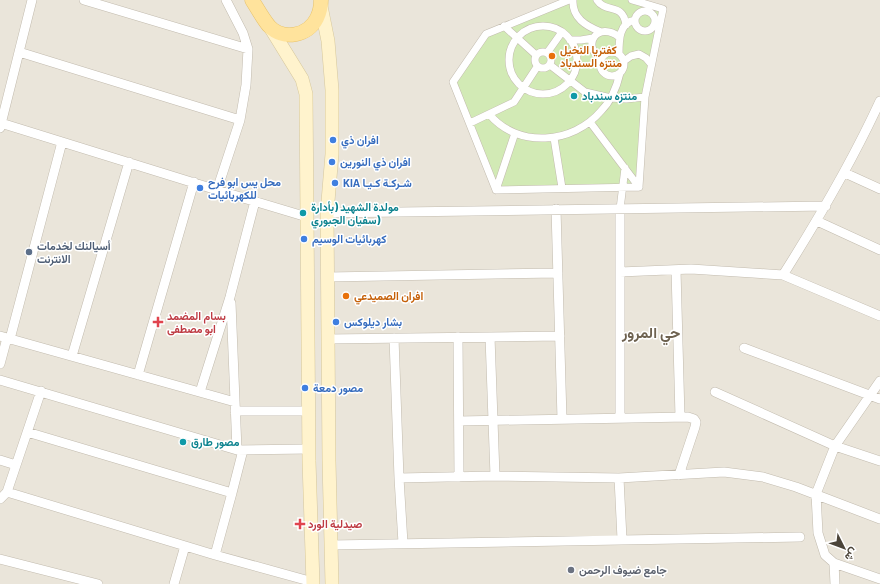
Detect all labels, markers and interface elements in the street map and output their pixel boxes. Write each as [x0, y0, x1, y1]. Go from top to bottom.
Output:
place label: كفتريا النخيل منتزه السندباد [560, 43, 622, 70]
marker: كفتريا النخيل منتزه السندباد [547, 51, 557, 61]
place label: منتزه سندباد [582, 89, 637, 103]
marker: منتزه سندباد [569, 91, 579, 101]
place label: افران ذي [341, 133, 379, 149]
marker: افران ذي [328, 135, 338, 145]
place label: افران ذي النورين [340, 155, 411, 171]
marker: افران ذي النورين [327, 157, 337, 167]
place label: محل يس ابو فرح للكهربائيات [208, 175, 281, 202]
place label: KIA شـركـة كـيـا [343, 176, 412, 190]
marker: KIA شـركـة كـيـا [330, 178, 340, 188]
marker: محل يس ابو فرح للكهربائيات [195, 183, 205, 193]
place label: مولدة الشهيد (بأدارة سفيان الجبوري) [311, 200, 399, 229]
marker: مولدة الشهيد (بأدارة سفيان الجبوري) [298, 208, 308, 218]
place label: كهربائيات الوسيم [312, 232, 386, 247]
marker: كهربائيات الوسيم [299, 234, 309, 244]
place label: أسيالنك لخدمات الانترنت [37, 239, 111, 266]
marker: أسيالنك لخدمات الانترنت [24, 247, 34, 257]
place label: افران الصميدعي [354, 289, 423, 305]
marker: افران الصميدعي [341, 291, 351, 301]
place label: بسام المضمد ابو مصطفى [167, 309, 226, 336]
place label: بشار ديلوكس [344, 315, 402, 329]
marker: بسام المضمد ابو مصطفى [152, 316, 164, 328]
marker: بشار ديلوكس [331, 317, 341, 327]
district label: حي المرور [621, 323, 680, 346]
place label: مصور دمعة [313, 381, 363, 395]
marker: مصور دمعة [300, 383, 310, 393]
place label: مصور طارق [191, 435, 239, 449]
marker: مصور طارق [178, 437, 188, 447]
place label: صيدلية الورد [308, 517, 362, 531]
marker: صيدلية الورد [295, 519, 305, 529]
north arrow [824, 528, 864, 568]
text: ش [842, 545, 861, 564]
place label: جامع ضيوف الرحمن [579, 563, 667, 578]
marker: جامع ضيوف الرحمن [566, 565, 576, 575]

